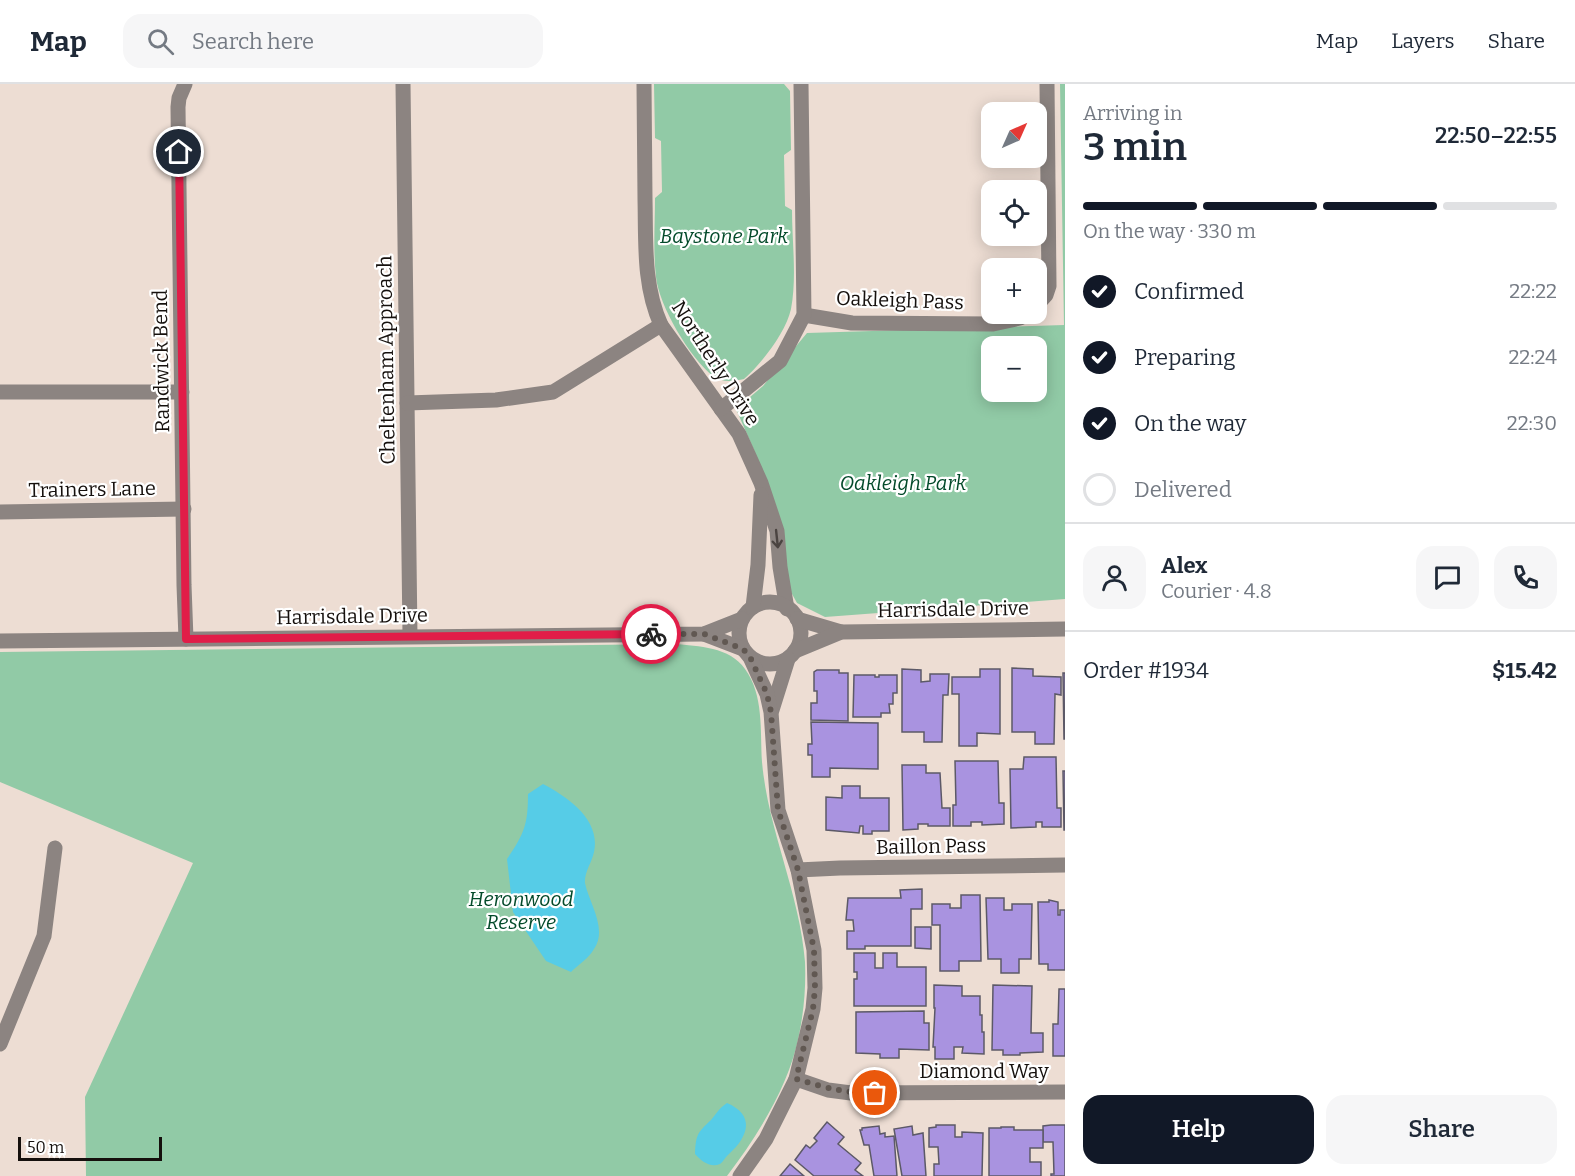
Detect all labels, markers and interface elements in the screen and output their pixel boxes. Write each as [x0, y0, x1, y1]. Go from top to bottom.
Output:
search box [123, 14, 543, 68]
text: Map [30, 25, 87, 58]
icon: search [144, 25, 177, 58]
text: Search here [192, 28, 314, 55]
text: Map [1316, 28, 1358, 54]
text: Layers [1391, 28, 1455, 54]
text: Share [1488, 28, 1545, 54]
text: Arriving in [1083, 101, 1182, 125]
north arrow [981, 102, 1047, 168]
map controls [981, 102, 1047, 402]
text: 22:50–22:55 [1435, 122, 1557, 149]
text: 3 min [1083, 124, 1187, 170]
pin [153, 126, 204, 177]
icon: home [162, 135, 195, 168]
button: locate [981, 180, 1047, 246]
text: On the way · 330 m [1083, 219, 1256, 243]
park label: Baystone Park [660, 224, 788, 248]
street label: Cheltenham Approach [372, 255, 400, 465]
button: + [981, 258, 1047, 324]
icon: check [1083, 275, 1116, 308]
text: Confirmed [1134, 278, 1244, 305]
text: 22:22 [1509, 279, 1557, 303]
street label: Oakleigh Pass [836, 286, 964, 314]
street label: Randwick Bend [148, 289, 174, 433]
street label: Northerly Drive [667, 296, 765, 430]
button: − [981, 336, 1047, 402]
icon: check [1083, 341, 1116, 374]
text: Preparing [1134, 344, 1236, 371]
text: 22:24 [1508, 345, 1557, 369]
icon: check [1083, 407, 1116, 440]
text: On the way [1134, 410, 1246, 437]
text: 22:30 [1507, 411, 1557, 435]
park label: Oakleigh Park [840, 471, 966, 495]
street label: Trainers Lane [28, 476, 156, 502]
text: Delivered [1134, 476, 1232, 503]
one-way arrow [772, 528, 783, 548]
button: person [1083, 546, 1146, 609]
button: chat [1416, 546, 1479, 609]
button: phone [1494, 546, 1557, 609]
text: Alex [1161, 552, 1207, 579]
text: Courier · 4.8 [1161, 579, 1272, 603]
street label: Harrisdale Drive [877, 596, 1029, 622]
street label: Harrisdale Drive [276, 603, 428, 629]
courier [621, 604, 681, 664]
icon: bike [635, 618, 668, 651]
text: Order #1934 [1083, 657, 1209, 684]
text: $15.42 [1492, 657, 1557, 684]
street label: Baillon Pass [876, 833, 986, 859]
park label: Heronwood Reserve [468, 887, 574, 934]
street label: Diamond Way [919, 1059, 1049, 1083]
pin [849, 1067, 900, 1118]
icon: bag [858, 1076, 891, 1109]
button: Help [1083, 1095, 1314, 1164]
button: Share [1326, 1095, 1557, 1164]
scale bar [18, 1134, 162, 1162]
text: 50 m [27, 1138, 64, 1157]

